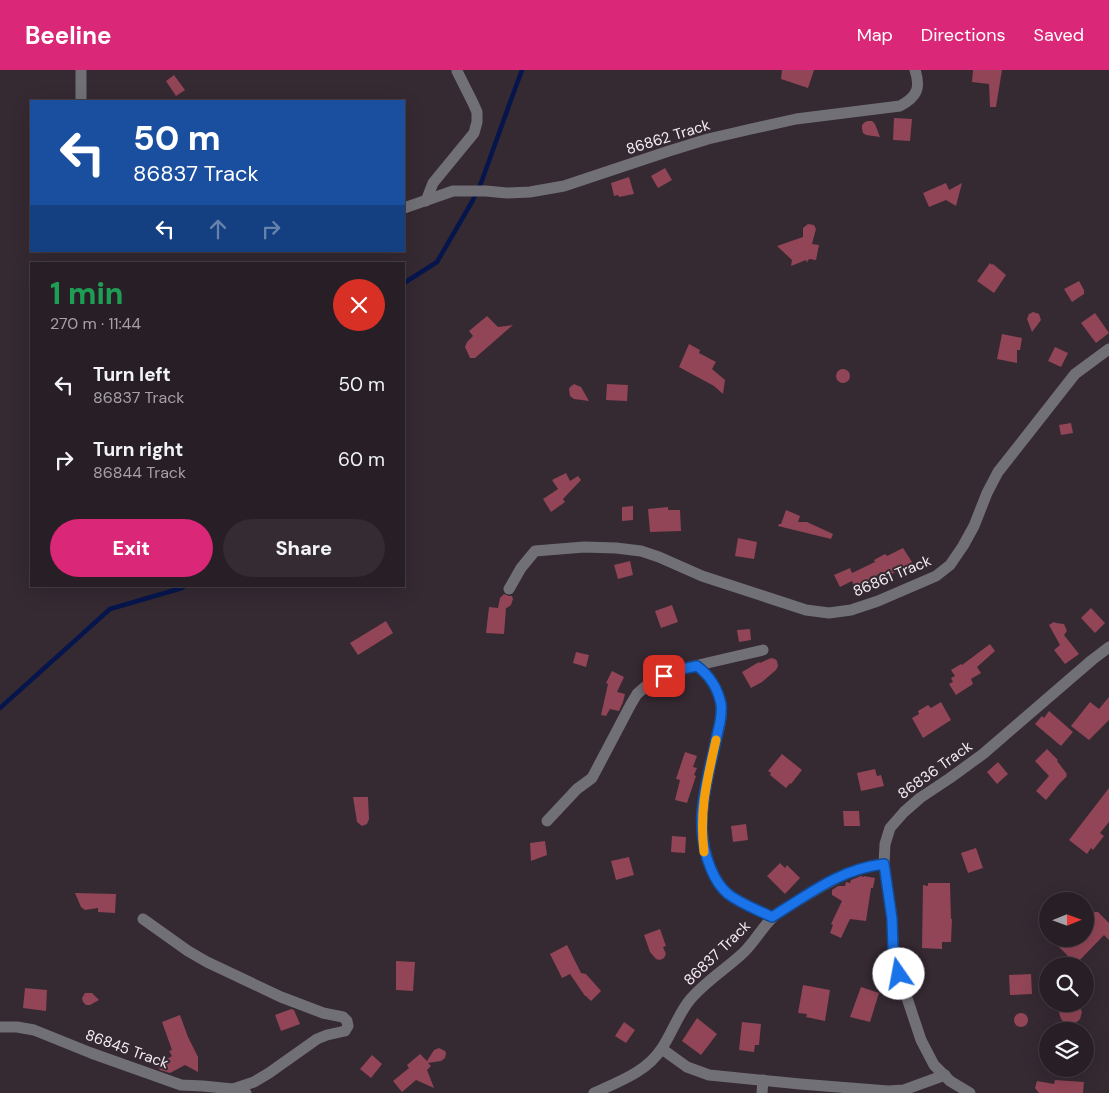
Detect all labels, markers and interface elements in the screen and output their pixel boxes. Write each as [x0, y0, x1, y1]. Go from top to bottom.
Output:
text: Beeline [25, 20, 111, 51]
text: Map [857, 23, 893, 47]
text: Directions [921, 23, 1006, 47]
text: Saved [1034, 23, 1084, 47]
text: 50 m [133, 115, 221, 161]
street label: 86862 Track [624, 115, 713, 159]
icon: left [50, 120, 115, 185]
text: 86837 Track [133, 159, 259, 188]
icon: left [151, 215, 179, 243]
icon: ahead [204, 215, 232, 243]
icon: right [257, 215, 285, 243]
text: 1 min [50, 274, 123, 313]
button: close [333, 279, 385, 331]
text: 270 m · 11:44 [50, 313, 141, 334]
text: Turn left [93, 362, 171, 387]
icon: left [50, 371, 78, 399]
text: 50 m [338, 372, 385, 397]
text: 86837 Track [93, 387, 184, 408]
text: Turn right [93, 437, 183, 462]
icon: right [50, 446, 78, 474]
text: 60 m [338, 447, 385, 472]
text: 86844 Track [93, 462, 186, 483]
button: Exit [50, 519, 213, 577]
button: Share [223, 519, 385, 577]
street label: 86861 Track [850, 550, 935, 601]
pin [643, 655, 685, 697]
icon: arrive [650, 662, 678, 690]
street label: 86836 Track [894, 736, 977, 804]
north arrow [1039, 892, 1094, 948]
map controls [1039, 892, 1094, 1077]
street label: 86837 Track [679, 916, 755, 990]
position arrow [872, 947, 924, 999]
button: search [1039, 957, 1094, 1012]
button: layers [1039, 1022, 1094, 1077]
street label: 86845 Track [83, 1025, 172, 1073]

